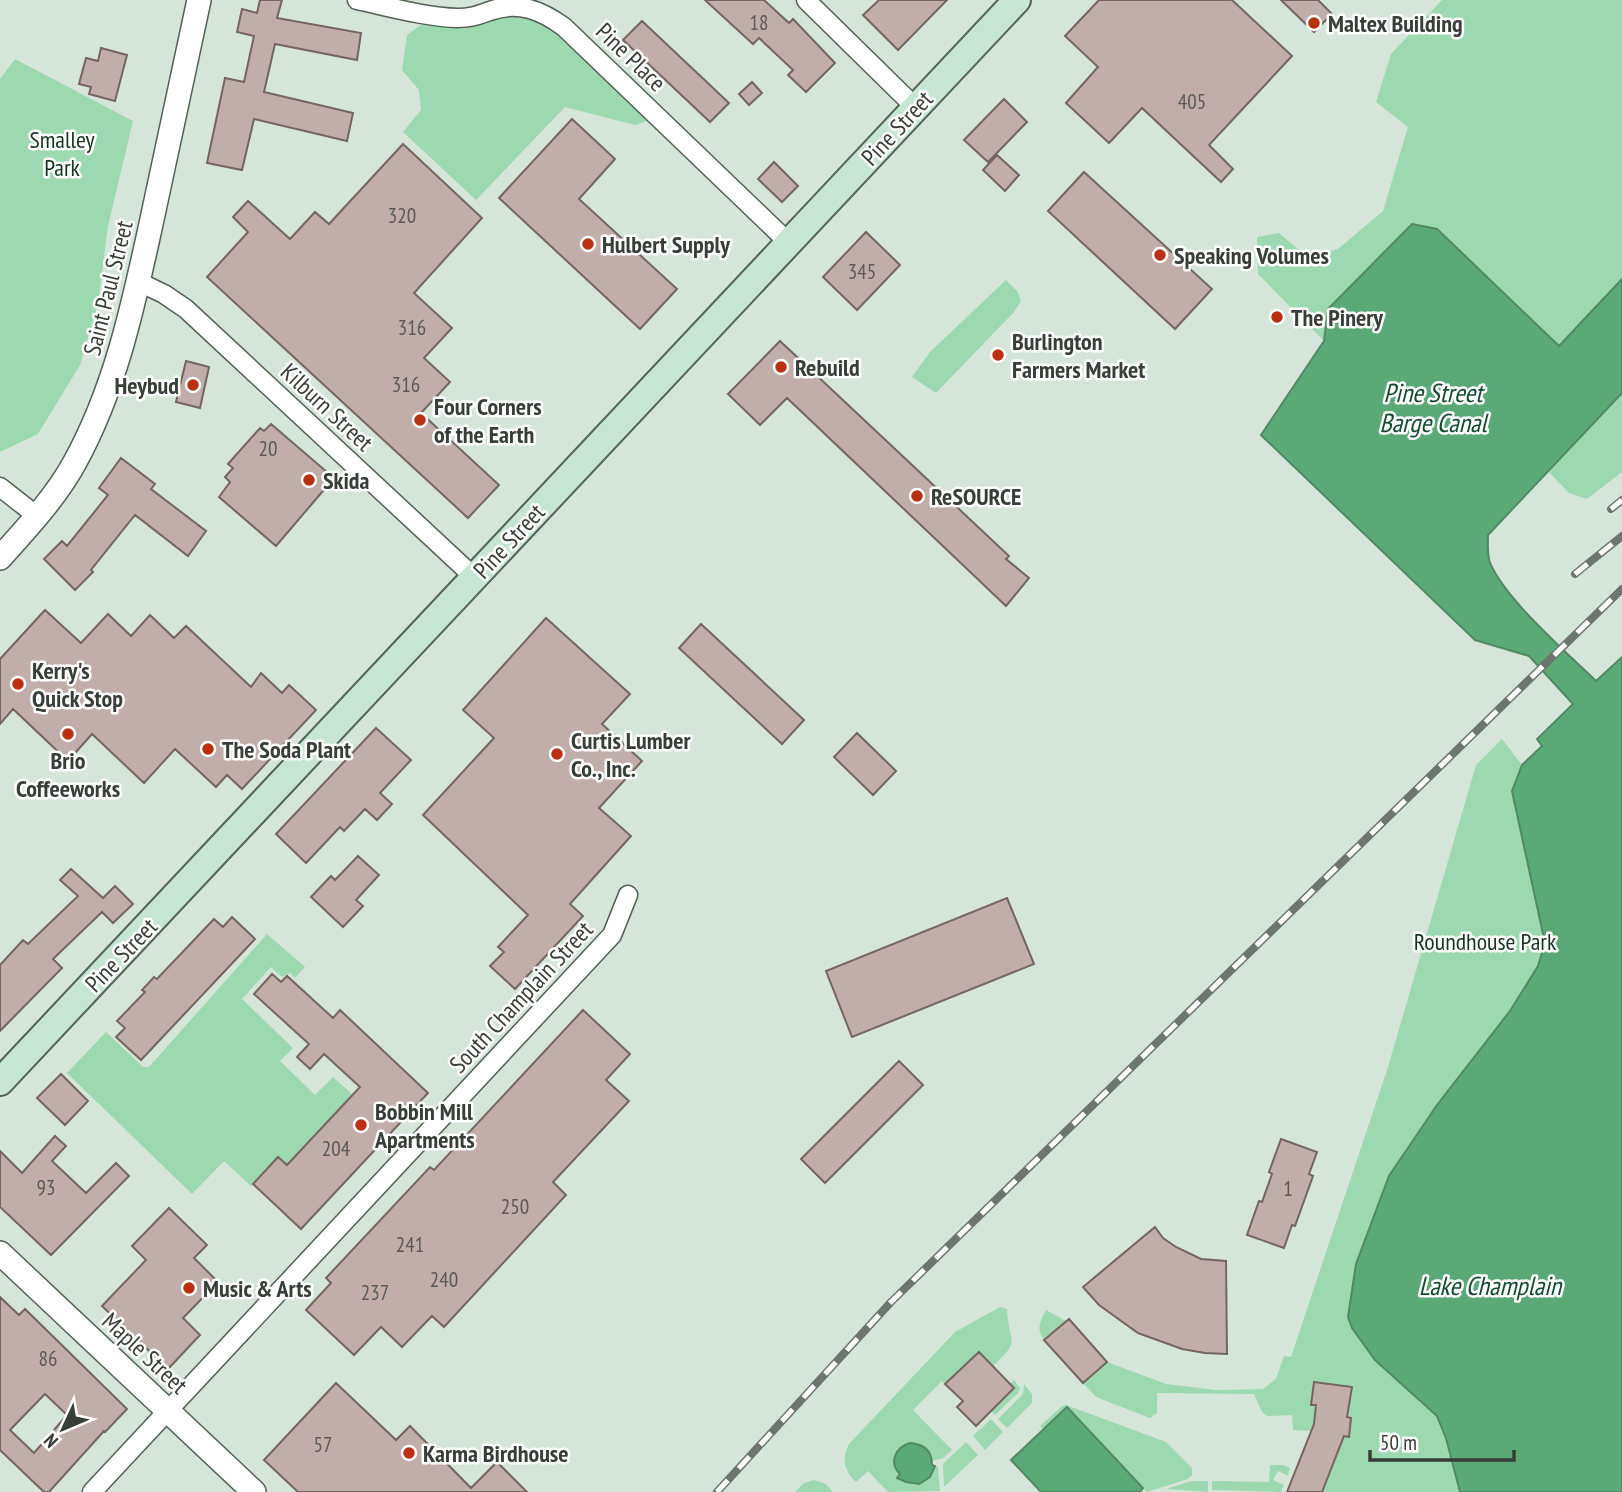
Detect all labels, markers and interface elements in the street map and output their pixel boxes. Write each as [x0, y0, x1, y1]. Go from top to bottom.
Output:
place label: Maltex Building [1328, 8, 1463, 39]
house number: 18 [750, 9, 768, 36]
marker: Maltex Building [1306, 15, 1322, 31]
street label: Pine Place [589, 16, 673, 98]
street label: Pine Street [855, 84, 940, 172]
house number: 405 [1178, 88, 1206, 115]
park label: Smalley Park [29, 124, 95, 183]
house number: 320 [388, 202, 416, 229]
street label: Saint Paul Street [76, 217, 140, 359]
place label: Hulbert Supply [602, 229, 730, 260]
marker: Hulbert Supply [580, 236, 596, 252]
place label: Speaking Volumes [1174, 240, 1329, 271]
marker: Speaking Volumes [1152, 247, 1168, 263]
house number: 345 [848, 258, 876, 285]
place label: The Pinery [1291, 302, 1383, 333]
marker: The Pinery [1269, 309, 1285, 325]
house number: 316 [398, 314, 426, 341]
place label: Burlington Farmers Market [1012, 326, 1145, 385]
marker: Burlington Farmers Market [990, 347, 1006, 363]
place label: Rebuild [795, 352, 860, 383]
street label: Kilburn Street [274, 356, 380, 458]
marker: Rebuild [773, 359, 789, 375]
place label: Heybud [115, 370, 179, 401]
house number: 316 [392, 371, 420, 398]
water label: Pine Street Barge Canal [1379, 376, 1489, 439]
marker: Heybud [185, 377, 201, 393]
place label: Four Corners of the Earth [434, 391, 542, 450]
marker: Four Corners of the Earth [412, 412, 428, 428]
house number: 20 [259, 435, 277, 462]
place label: Skida [323, 465, 370, 496]
marker: Skida [301, 472, 317, 488]
place label: ReSOURCE [931, 481, 1021, 512]
marker: ReSOURCE [909, 488, 925, 504]
street label: Pine Street [467, 497, 552, 585]
place label: Kerry's Quick Stop [32, 655, 123, 714]
marker: Kerry's Quick Stop [10, 676, 26, 692]
place label: Curtis Lumber Co., Inc. [571, 725, 692, 784]
marker: Brio Coffeeworks [60, 726, 76, 742]
place label: The Soda Plant [222, 734, 351, 765]
marker: The Soda Plant [200, 741, 216, 757]
place label: Brio Coffeeworks [16, 745, 120, 804]
marker: Curtis Lumber Co., Inc. [549, 746, 565, 762]
street label: Pine Street [78, 911, 164, 999]
street label: South Champlain Street [443, 914, 600, 1079]
park label: Roundhouse Park [1414, 926, 1557, 957]
place label: Bobbin Mill Apartments [374, 1096, 475, 1155]
marker: Bobbin Mill Apartments [353, 1117, 369, 1133]
house number: 204 [322, 1135, 351, 1162]
house number: 93 [37, 1174, 55, 1201]
house number: 1 [1283, 1175, 1293, 1202]
house number: 250 [501, 1193, 529, 1220]
house number: 241 [396, 1231, 424, 1258]
house number: 240 [430, 1266, 458, 1293]
water label: Lake Champlain [1419, 1269, 1563, 1302]
place label: Music & Arts [203, 1273, 312, 1304]
house number: 237 [361, 1279, 389, 1306]
marker: Music & Arts [181, 1280, 197, 1296]
street label: Maple Street [96, 1306, 194, 1401]
house number: 86 [39, 1345, 57, 1372]
north arrow [28, 1394, 98, 1464]
scale bar [1370, 1418, 1514, 1462]
text: N [39, 1429, 63, 1453]
text: 50 m [1380, 1429, 1417, 1456]
house number: 57 [314, 1431, 332, 1458]
place label: Karma Birdhouse [423, 1438, 569, 1469]
marker: Karma Birdhouse [401, 1445, 417, 1461]

